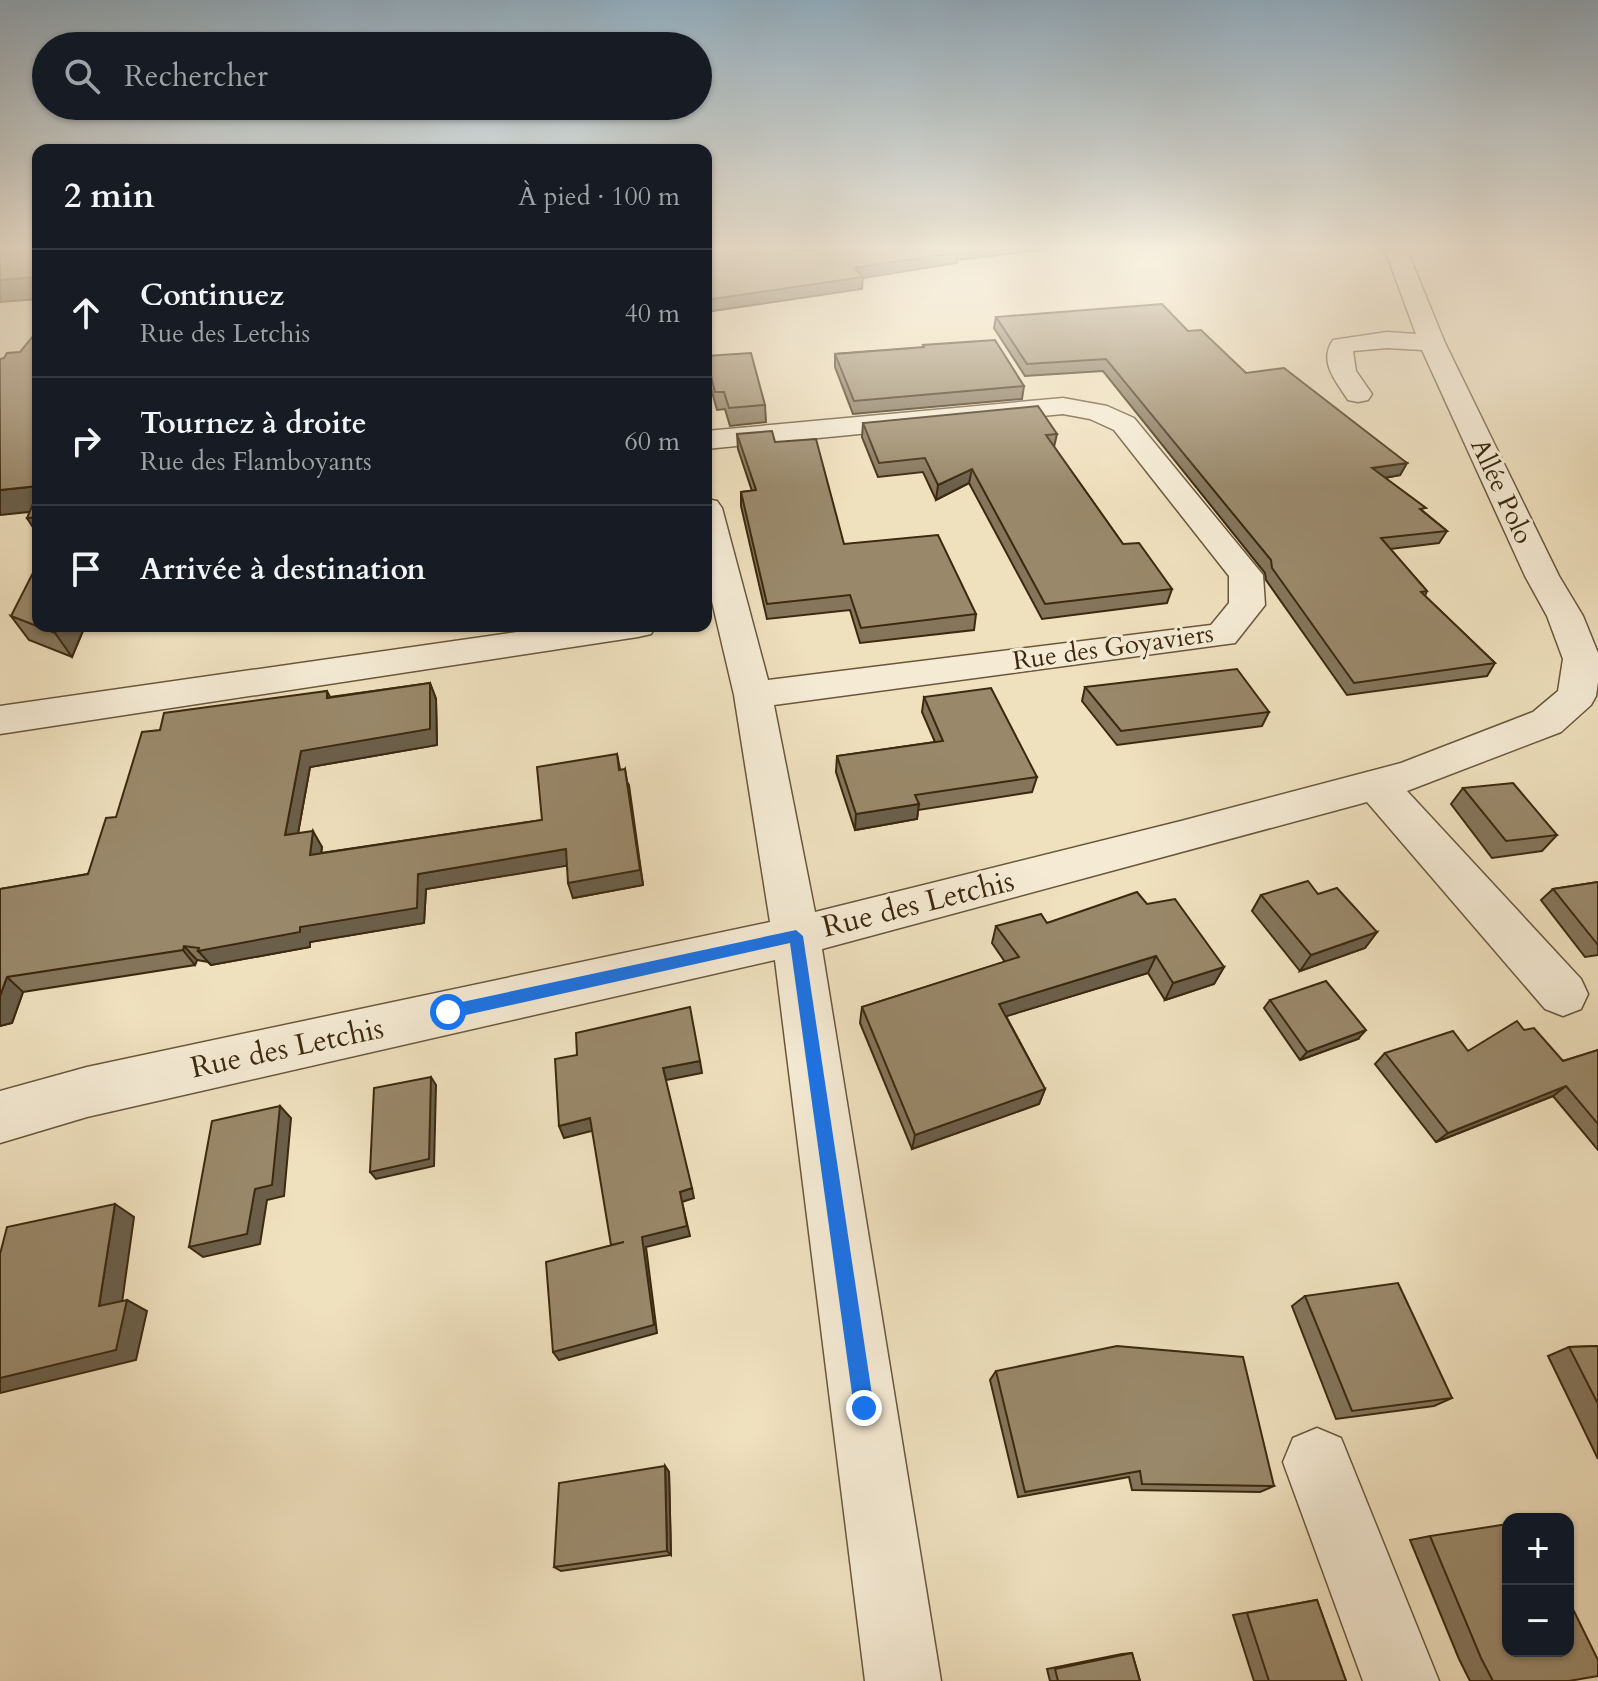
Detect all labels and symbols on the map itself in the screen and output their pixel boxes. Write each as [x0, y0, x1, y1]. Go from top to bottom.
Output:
street label: Allée Polo [1462, 433, 1542, 549]
street label: Rue des Goyaviers [1010, 616, 1216, 678]
street label: Rue des Letchis [818, 860, 1018, 948]
route start [430, 994, 466, 1030]
street label: Rue des Letchis [187, 1008, 387, 1088]
route end [846, 1390, 882, 1426]

